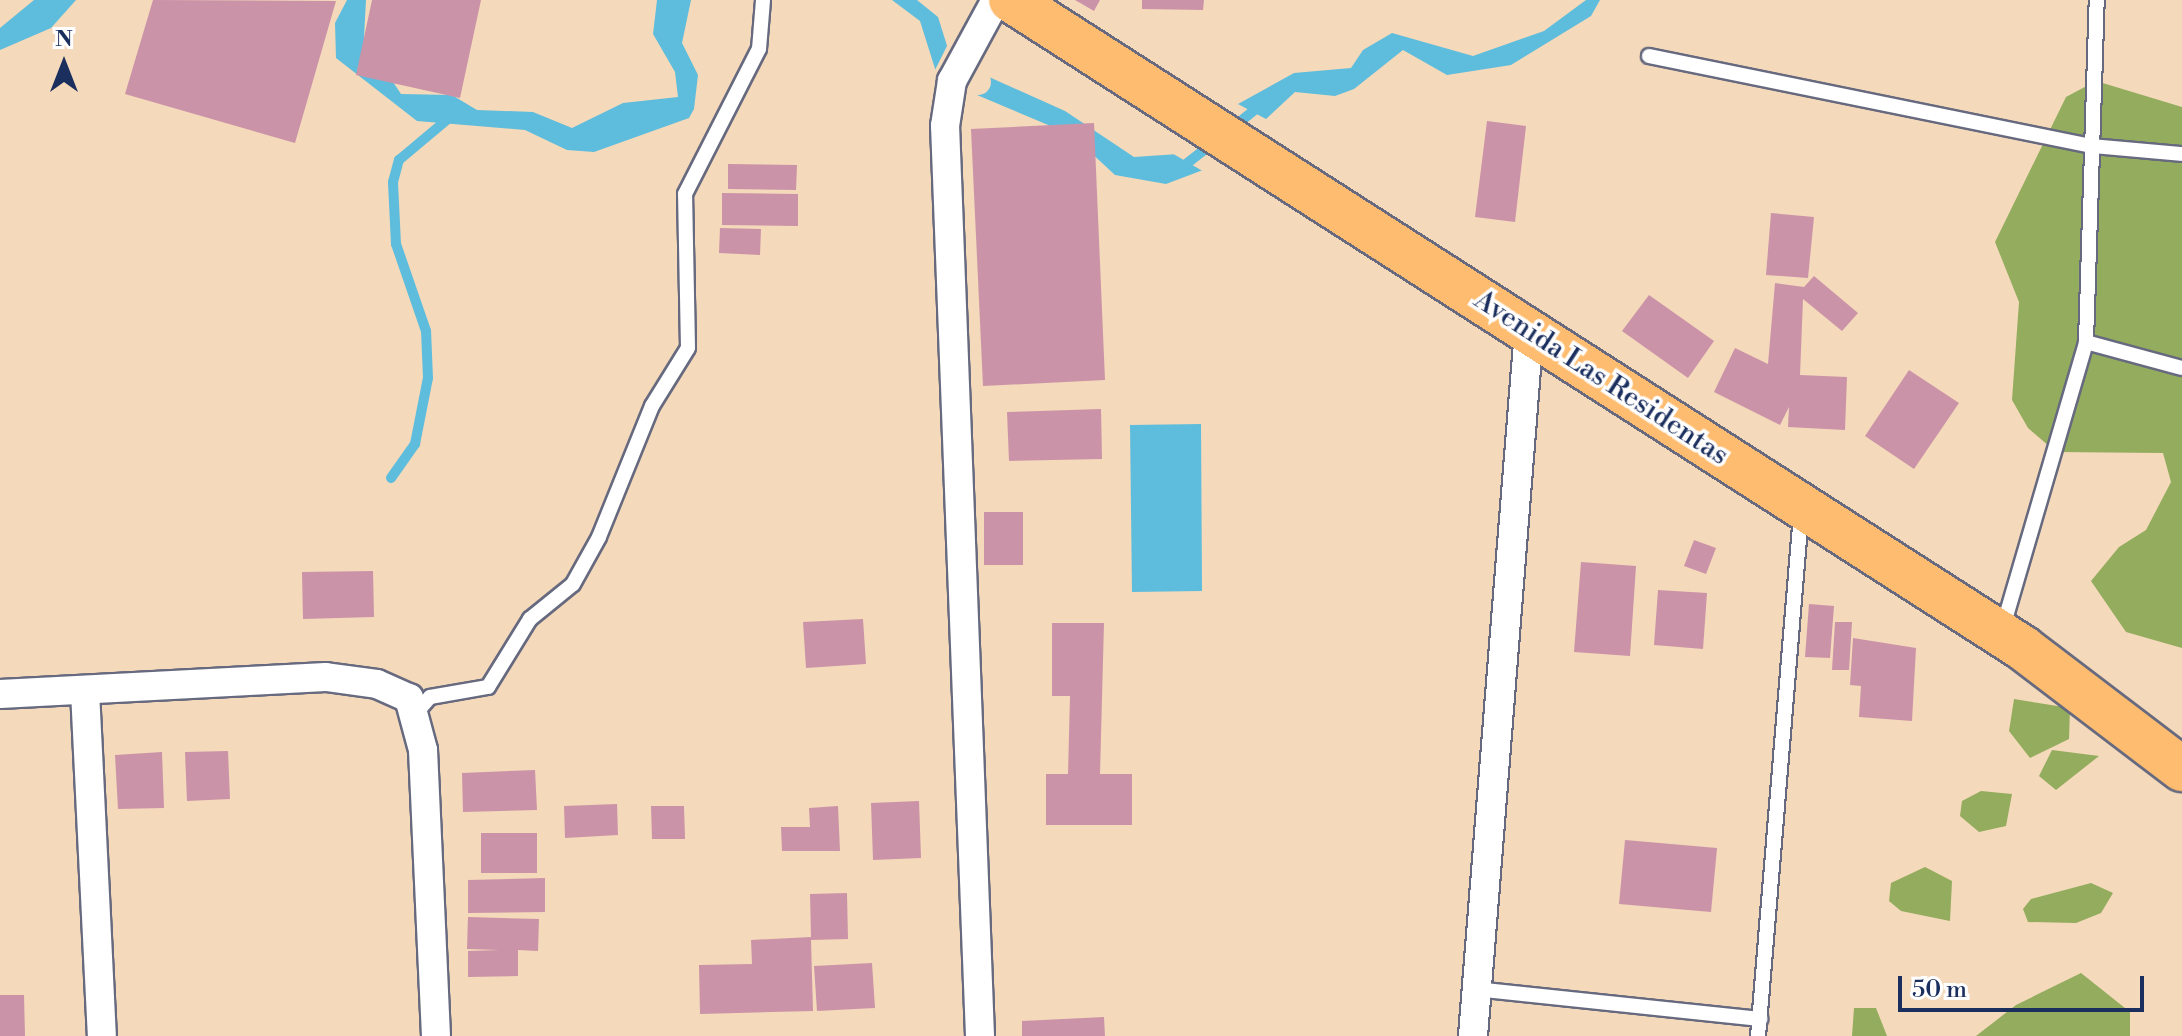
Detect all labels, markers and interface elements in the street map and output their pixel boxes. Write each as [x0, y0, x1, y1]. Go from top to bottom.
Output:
north arrow [24, 24, 104, 104]
text: N [55, 26, 73, 53]
street label: Avenida Las Residentas [1468, 283, 1734, 473]
scale bar [1902, 960, 2148, 1010]
text: 50 m [1912, 975, 1967, 1005]

